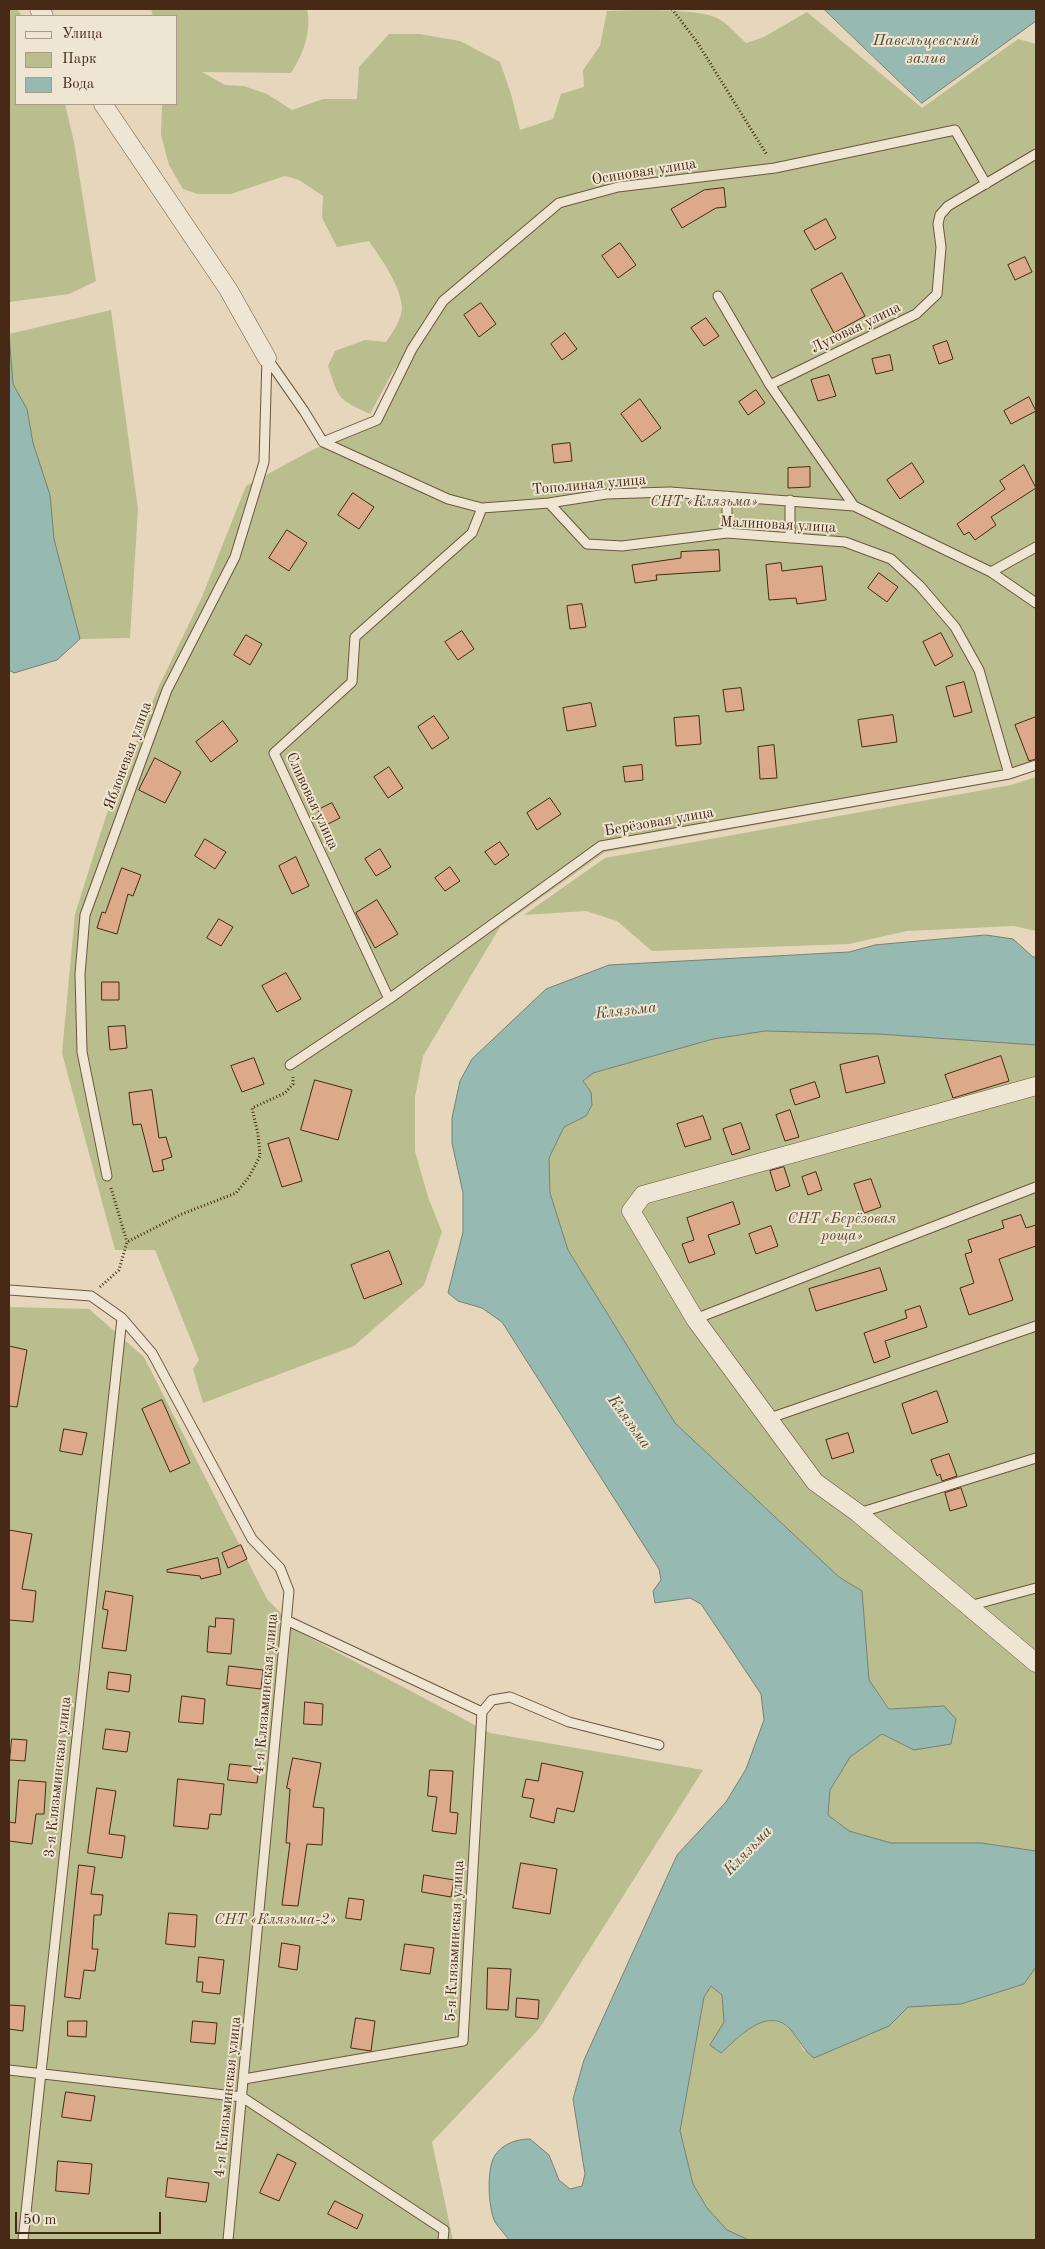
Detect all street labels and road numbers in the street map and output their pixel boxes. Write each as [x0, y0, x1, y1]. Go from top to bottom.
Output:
street label: Осиновая улица [590, 155, 698, 189]
street label: Луговая улица [808, 298, 904, 358]
street label: Тополиная улица [531, 471, 647, 499]
street label: Малиновая улица [719, 513, 837, 537]
street label: Яблоневая улица [100, 699, 156, 813]
street label: Сливовая улица [282, 749, 342, 853]
street label: Берёзовая улица [603, 803, 715, 841]
street label: 4-я Клязьминская улица [250, 1613, 282, 1775]
street label: 3-я Клязьминская улица [41, 1695, 75, 1859]
street label: 5-я Клязьминская улица [442, 1860, 468, 2022]
street label: 4-я Клязьминская улица [211, 2015, 245, 2179]

